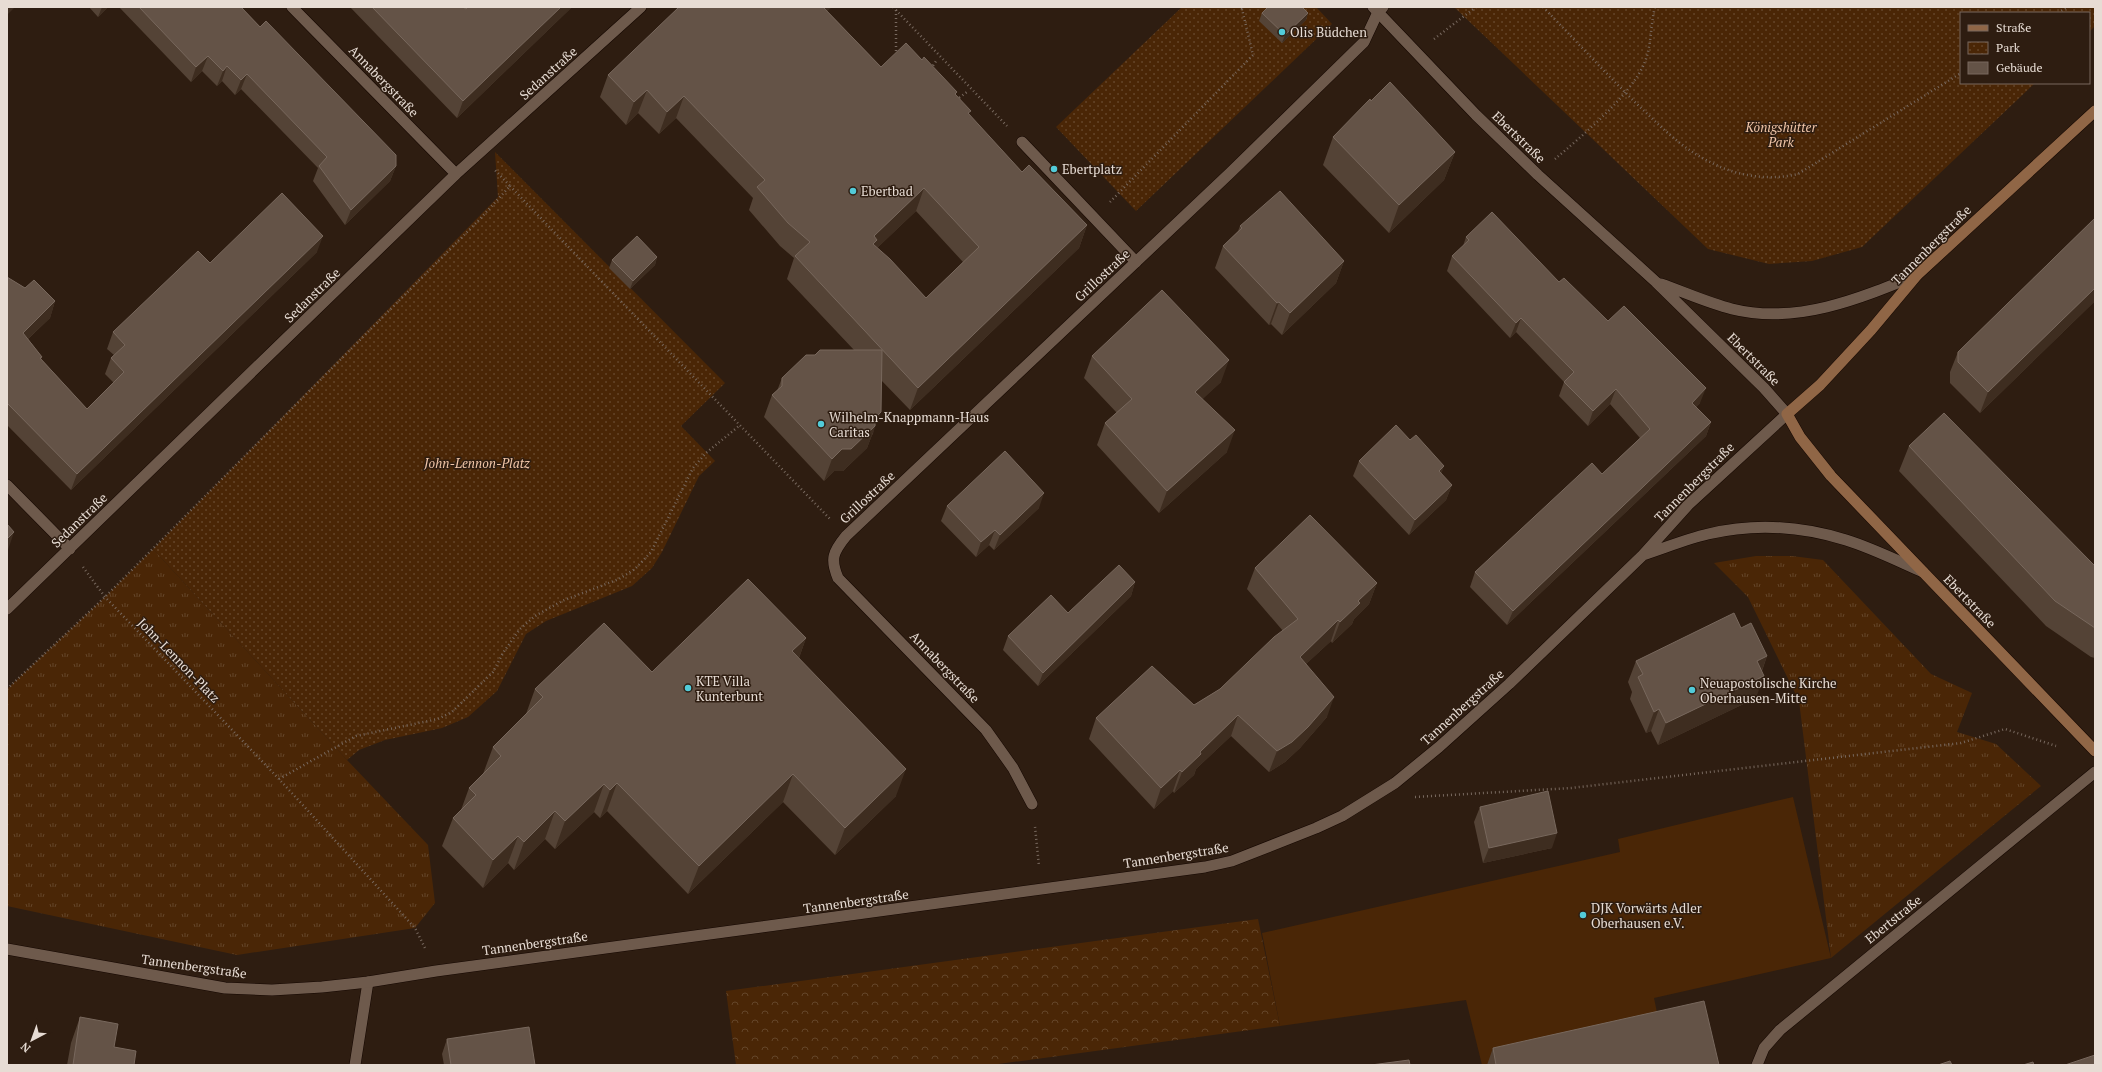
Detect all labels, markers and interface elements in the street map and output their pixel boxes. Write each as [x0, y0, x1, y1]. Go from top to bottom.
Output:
legend [1960, 12, 2090, 84]
text: Straße [1996, 20, 2031, 35]
place label: Olis Büdchen [1290, 23, 1367, 41]
marker: Olis Büdchen [1277, 27, 1287, 37]
text: Park [1996, 40, 2021, 55]
street label: Annabergstraße [345, 41, 423, 121]
street label: Sedanstraße [515, 42, 581, 104]
text: Gebäude [1996, 60, 2042, 75]
street label: Ebertstraße [1488, 107, 1550, 167]
park label: Königshütter Park [1745, 118, 1817, 151]
place label: Ebertplatz [1062, 160, 1122, 178]
marker: Ebertplatz [1049, 164, 1059, 174]
place label: Ebertbad [861, 182, 913, 200]
marker: Ebertbad [848, 186, 858, 196]
street label: Tannenbergstraße [1887, 201, 1975, 289]
street label: Grillostraße [1070, 245, 1134, 305]
street label: Sedanstraße [280, 264, 344, 326]
street label: Ebertstraße [1724, 329, 1784, 389]
place label: Wilhelm-Knappmann-Haus Caritas [829, 408, 989, 441]
marker: Wilhelm-Knappmann-Haus Caritas [816, 419, 826, 429]
street label: Tannenbergstraße [1650, 438, 1738, 526]
park label: John-Lennon-Platz [423, 454, 530, 472]
street label: Grillostraße [835, 467, 899, 527]
street label: Sedanstraße [47, 489, 111, 551]
street label: Ebertstraße [1940, 570, 2000, 632]
street label: John-Lennon-Platz [134, 614, 224, 706]
street label: Annabergstraße [906, 627, 984, 707]
street label: Tannenbergstraße [1417, 665, 1507, 749]
place label: KTE Villa Kunterbunt [696, 672, 763, 705]
place label: Neuapostolische Kirche Oberhausen-Mitte [1700, 674, 1837, 707]
marker: KTE Villa Kunterbunt [683, 683, 693, 693]
marker: Neuapostolische Kirche Oberhausen-Mitte [1687, 685, 1697, 695]
street label: Tannenbergstraße [1122, 838, 1230, 872]
street label: Tannenbergstraße [802, 885, 910, 917]
street label: Ebertstraße [1861, 891, 1925, 947]
place label: DJK Vorwärts Adler Oberhausen e.V. [1591, 899, 1702, 932]
marker: DJK Vorwärts Adler Oberhausen e.V. [1578, 910, 1588, 920]
street label: Tannenbergstraße [481, 927, 589, 959]
street label: Tannenbergstraße [140, 950, 248, 982]
north arrow [12, 1020, 52, 1060]
text: N [17, 1039, 33, 1056]

